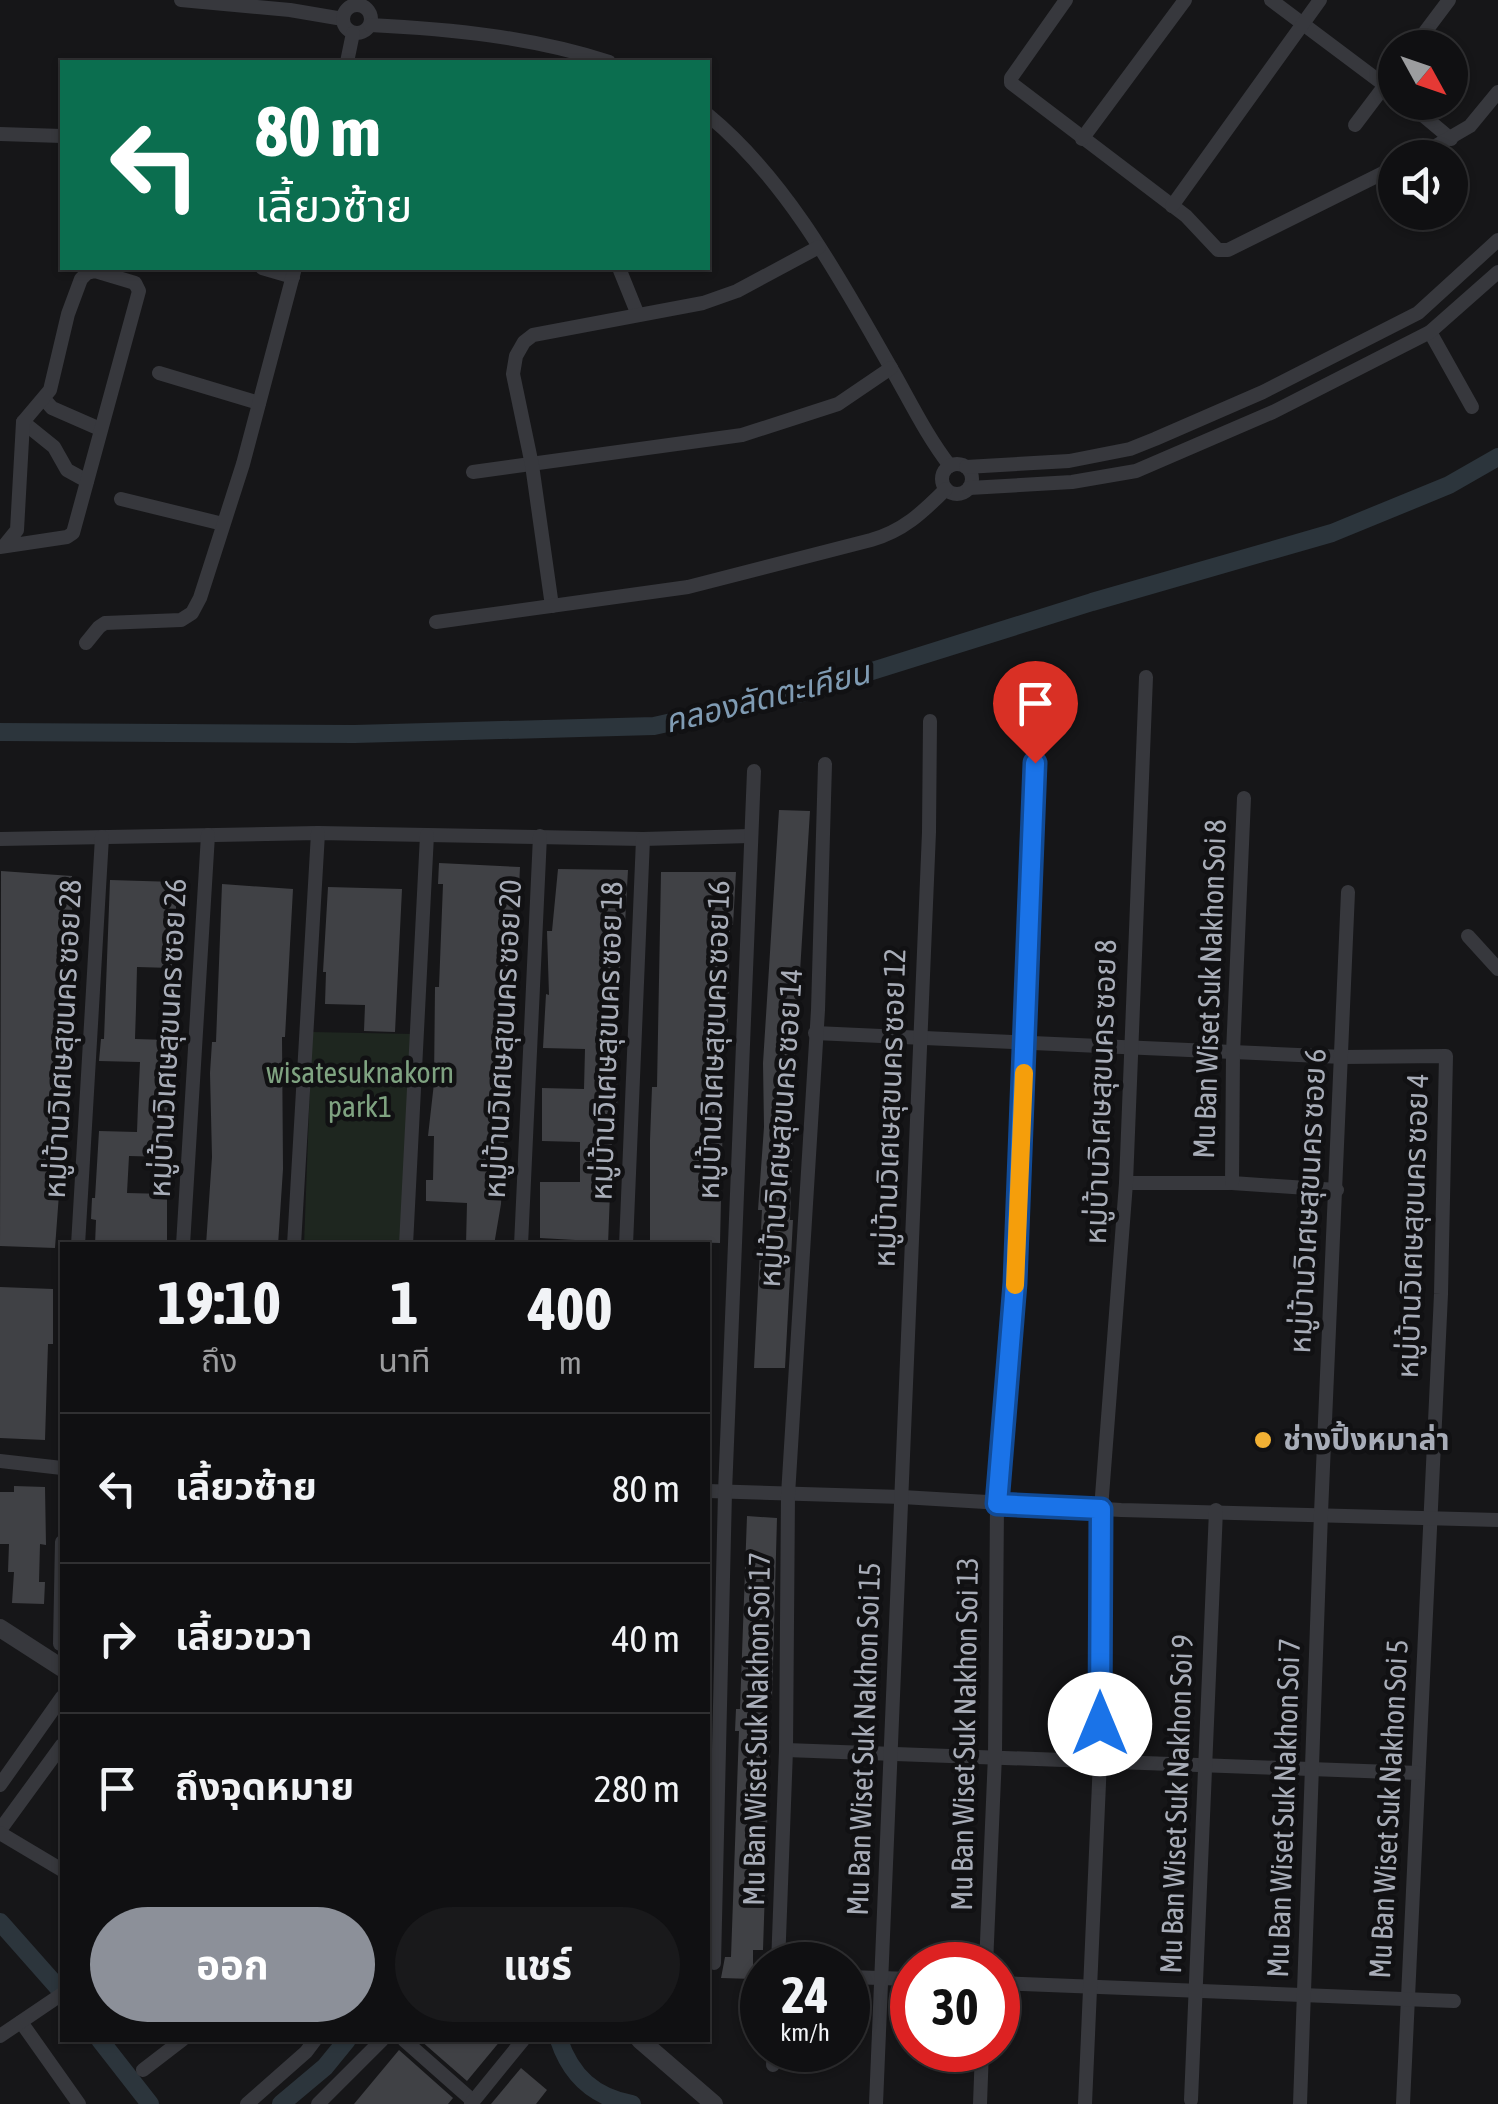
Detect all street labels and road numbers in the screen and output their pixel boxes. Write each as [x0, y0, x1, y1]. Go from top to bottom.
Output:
street label: Mu Ban Wiset Suk Nakhon Soi 8 [1186, 819, 1232, 1159]
street label: หมู่บ้านวิเศษสุขนคร ซอย 26 [142, 878, 194, 1198]
street label: หมู่บ้านวิเศษสุขนคร ซอย 28 [37, 879, 89, 1199]
street label: หมู่บ้านวิเศษสุขนคร ซอย 20 [477, 879, 529, 1199]
street label: หมู่บ้านวิเศษสุขนคร ซอย 16 [690, 880, 738, 1200]
street label: หมู่บ้านวิเศษสุขนคร ซอย 18 [583, 881, 631, 1201]
street label: หมู่บ้านวิเศษสุขนคร ซอย 8 [1078, 939, 1124, 1245]
street label: หมู่บ้านวิเศษสุขนคร ซอย 12 [866, 948, 914, 1268]
street label: หมู่บ้านวิเศษสุขนคร ซอย 14 [752, 968, 810, 1288]
street label: หมู่บ้านวิเศษสุขนคร ซอย 6 [1282, 1048, 1334, 1354]
street label: หมู่บ้านวิเศษสุขนคร ซอย 4 [1390, 1073, 1436, 1379]
street label: Mu Ban Wiset Suk Nakhon Soi 17 [736, 1552, 776, 1906]
street label: Mu Ban Wiset Suk Nakhon Soi 13 [944, 1557, 984, 1911]
street label: Mu Ban Wiset Suk Nakhon Soi 15 [840, 1562, 886, 1916]
street label: Mu Ban Wiset Suk Nakhon Soi 9 [1153, 1634, 1199, 1974]
street label: Mu Ban Wiset Suk Nakhon Soi 7 [1260, 1638, 1306, 1978]
street label: Mu Ban Wiset Suk Nakhon Soi 5 [1362, 1639, 1414, 1979]

